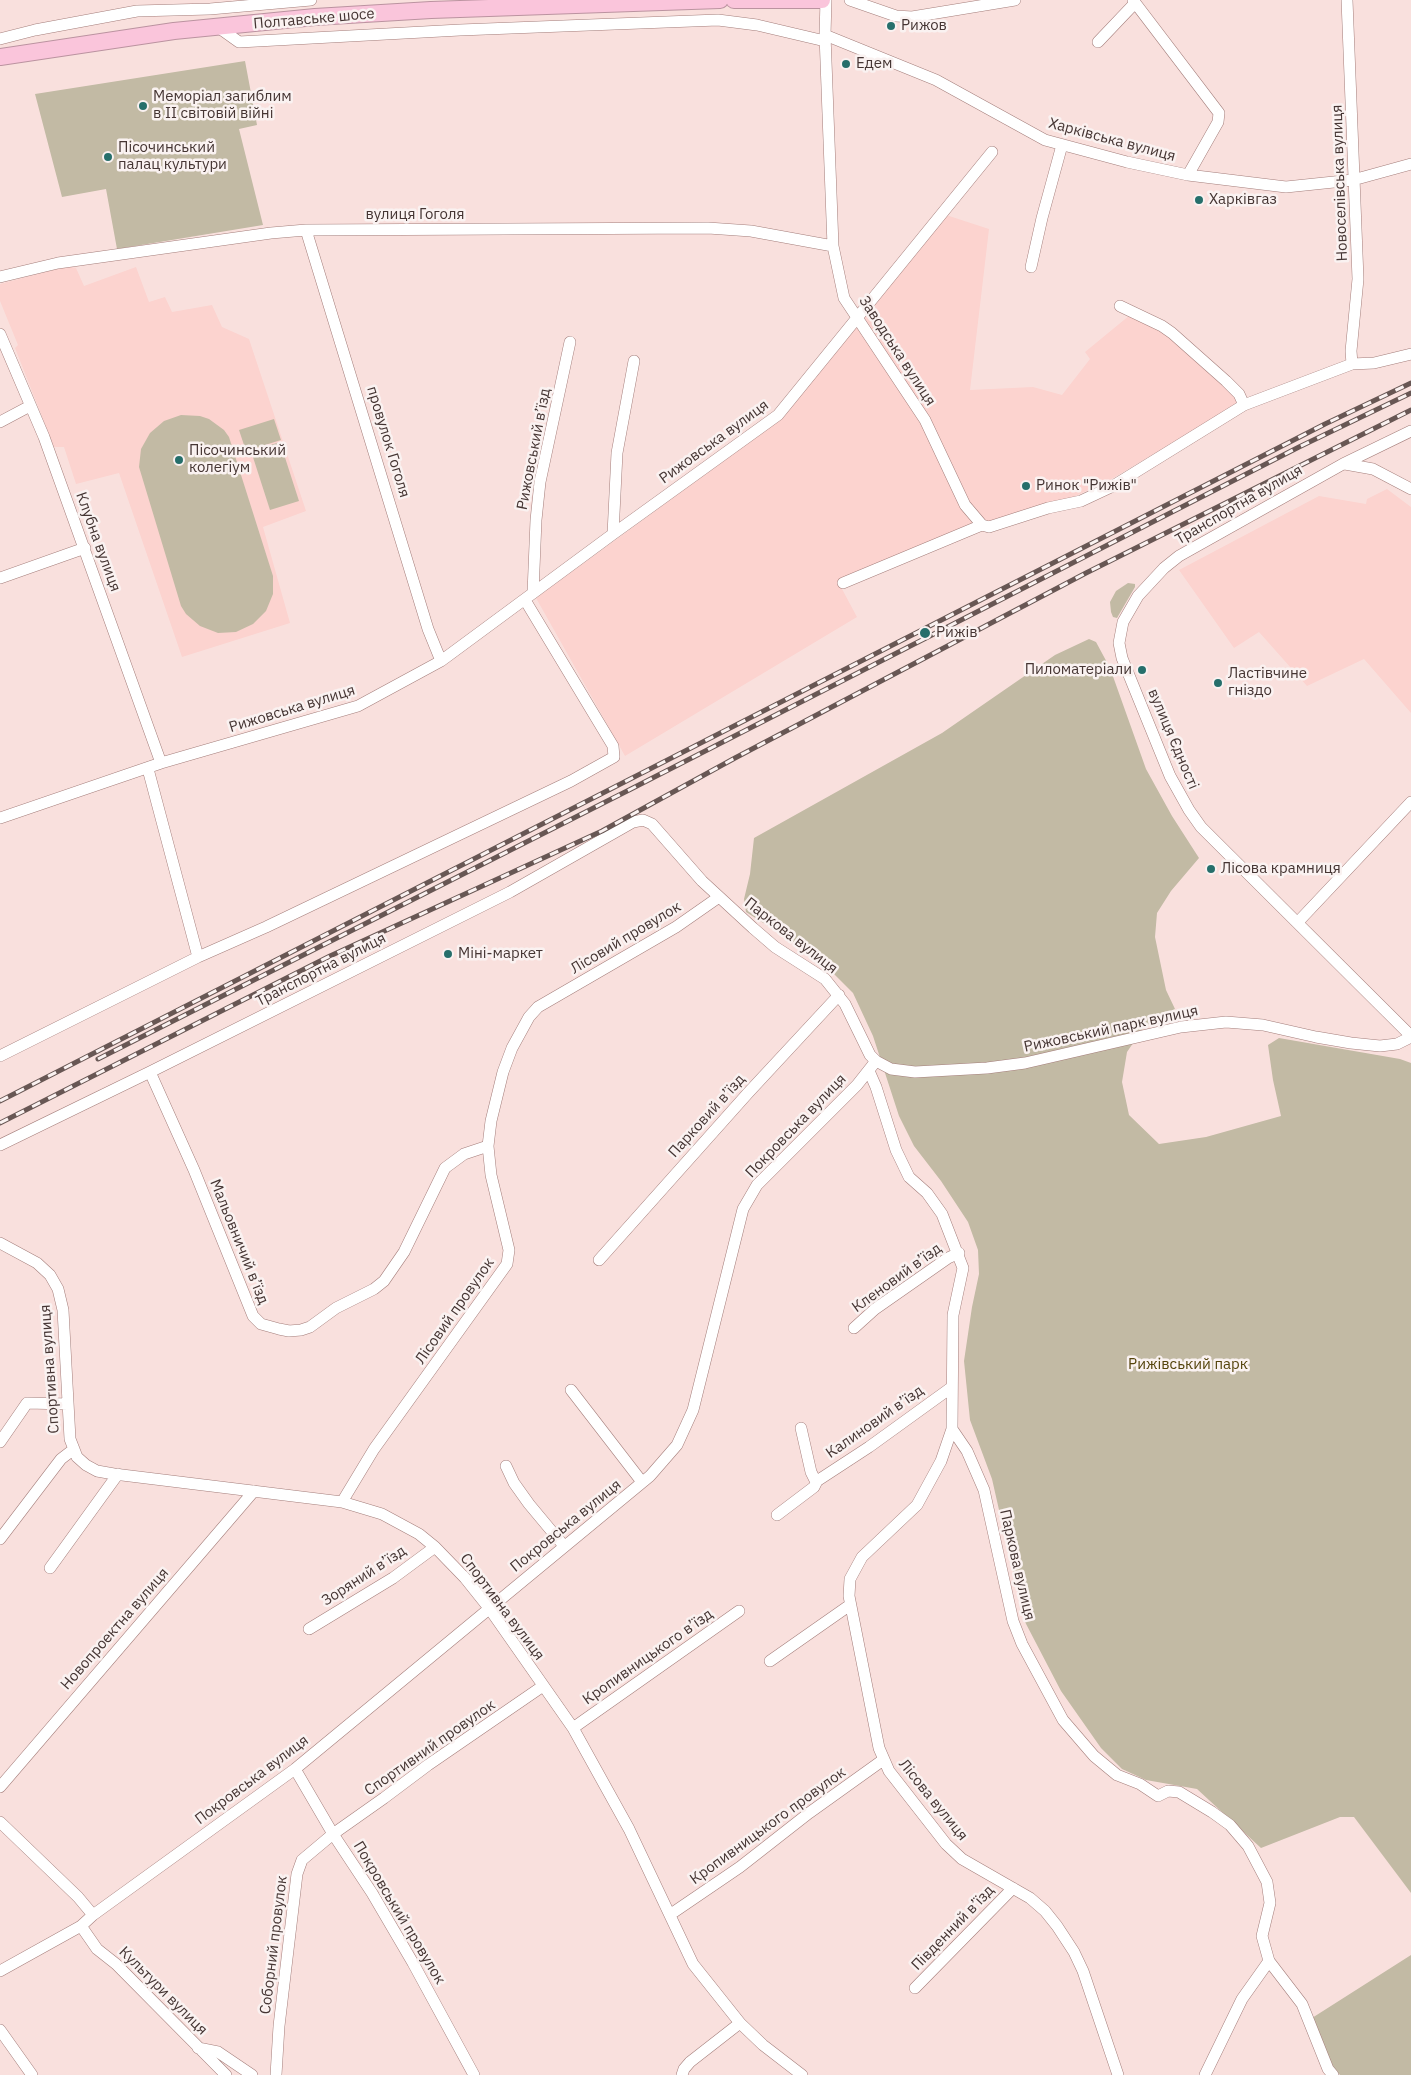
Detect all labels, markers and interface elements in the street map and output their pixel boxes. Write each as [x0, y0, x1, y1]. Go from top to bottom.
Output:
street label: Полтавське шосе [253, 5, 375, 33]
place label: Рижов [901, 17, 947, 35]
marker: Рижов [885, 20, 897, 32]
place label: Едем [856, 55, 892, 73]
marker: Едем [840, 58, 852, 70]
place label: Меморіал загиблим в II світовій війні [153, 88, 292, 123]
marker: Меморіал загиблим в II світовій війні [137, 100, 149, 112]
street label: Новоселівська вулиця [1328, 104, 1352, 262]
street label: Харківська вулиця [1046, 114, 1178, 166]
place label: Пісочинський палац культури [118, 139, 227, 174]
marker: Пісочинський палац культури [102, 151, 114, 163]
place label: Харківгаз [1209, 191, 1277, 209]
marker: Харківгаз [1193, 194, 1205, 206]
street label: вулиця Гоголя [366, 206, 464, 224]
street label: Заводська вулиця [855, 293, 939, 409]
street label: провулок Гоголя [363, 384, 413, 500]
street label: Рижовський в’їзд [513, 387, 555, 511]
street label: Рижовська вулиця [656, 396, 772, 488]
place label: Пісочинський колегіум [189, 442, 286, 477]
marker: Пісочинський колегіум [173, 454, 185, 466]
street label: Транспортна вулиця [1172, 461, 1306, 549]
place label: Ринок "Рижів" [1036, 477, 1137, 495]
marker: Ринок "Рижів" [1020, 480, 1032, 492]
street label: Клубна вулиця [72, 490, 124, 594]
place label: Рижів [936, 624, 978, 642]
marker: Рижів [918, 626, 932, 640]
place label: Пиломатеріали [1025, 661, 1132, 679]
marker: Пиломатеріали [1136, 664, 1148, 676]
place label: Ластівчине гніздо [1228, 665, 1307, 700]
marker: Ластівчине гніздо [1212, 677, 1224, 689]
street label: Рижовська вулиця [227, 681, 357, 737]
street label: вулиця Єдності [1144, 686, 1202, 792]
place label: Лісова крамниця [1221, 860, 1341, 878]
marker: Лісова крамниця [1205, 863, 1217, 875]
street label: Паркова вулиця [741, 894, 841, 978]
street label: Лісовий провулок [567, 898, 685, 978]
street label: Транспортна вулиця [253, 929, 389, 1011]
place label: Міні-маркет [458, 945, 543, 963]
marker: Міні-маркет [442, 948, 454, 960]
street label: Рижовський парк вулиця [1022, 1002, 1200, 1056]
street label: Покровська вулиця [742, 1070, 850, 1182]
street label: Парковий в’їзд [665, 1071, 749, 1161]
street label: Мальовничий в’їзд [206, 1177, 272, 1307]
street label: Кленовий в’їзд [849, 1239, 945, 1317]
street label: Лісовий провулок [412, 1254, 498, 1368]
street label: Спортивна вулиця [37, 1304, 63, 1434]
park label: Рижівський парк [1128, 1356, 1248, 1374]
street label: Калиновий в’їзд [823, 1382, 927, 1462]
street label: Покровська вулиця [507, 1476, 625, 1576]
street label: Паркова вулиця [996, 1508, 1038, 1622]
street label: Зоряний в’їзд [318, 1542, 410, 1610]
street label: Спортивна вулиця [456, 1550, 548, 1664]
street label: Новопроектна вулиця [57, 1565, 173, 1693]
street label: Кропивницького в’їзд [579, 1605, 717, 1709]
street label: Спортивний провулок [361, 1696, 499, 1800]
street label: Покровська вулиця [192, 1731, 312, 1829]
street label: Лісова вулиця [895, 1756, 971, 1844]
street label: Кропивницького провулок [687, 1763, 849, 1889]
street label: Покровський провулок [349, 1838, 449, 1988]
street label: Соборний провулок [257, 1875, 291, 2015]
street label: Південний в’їзд [908, 1882, 998, 1974]
street label: Культури вулиця [115, 1943, 211, 2039]

